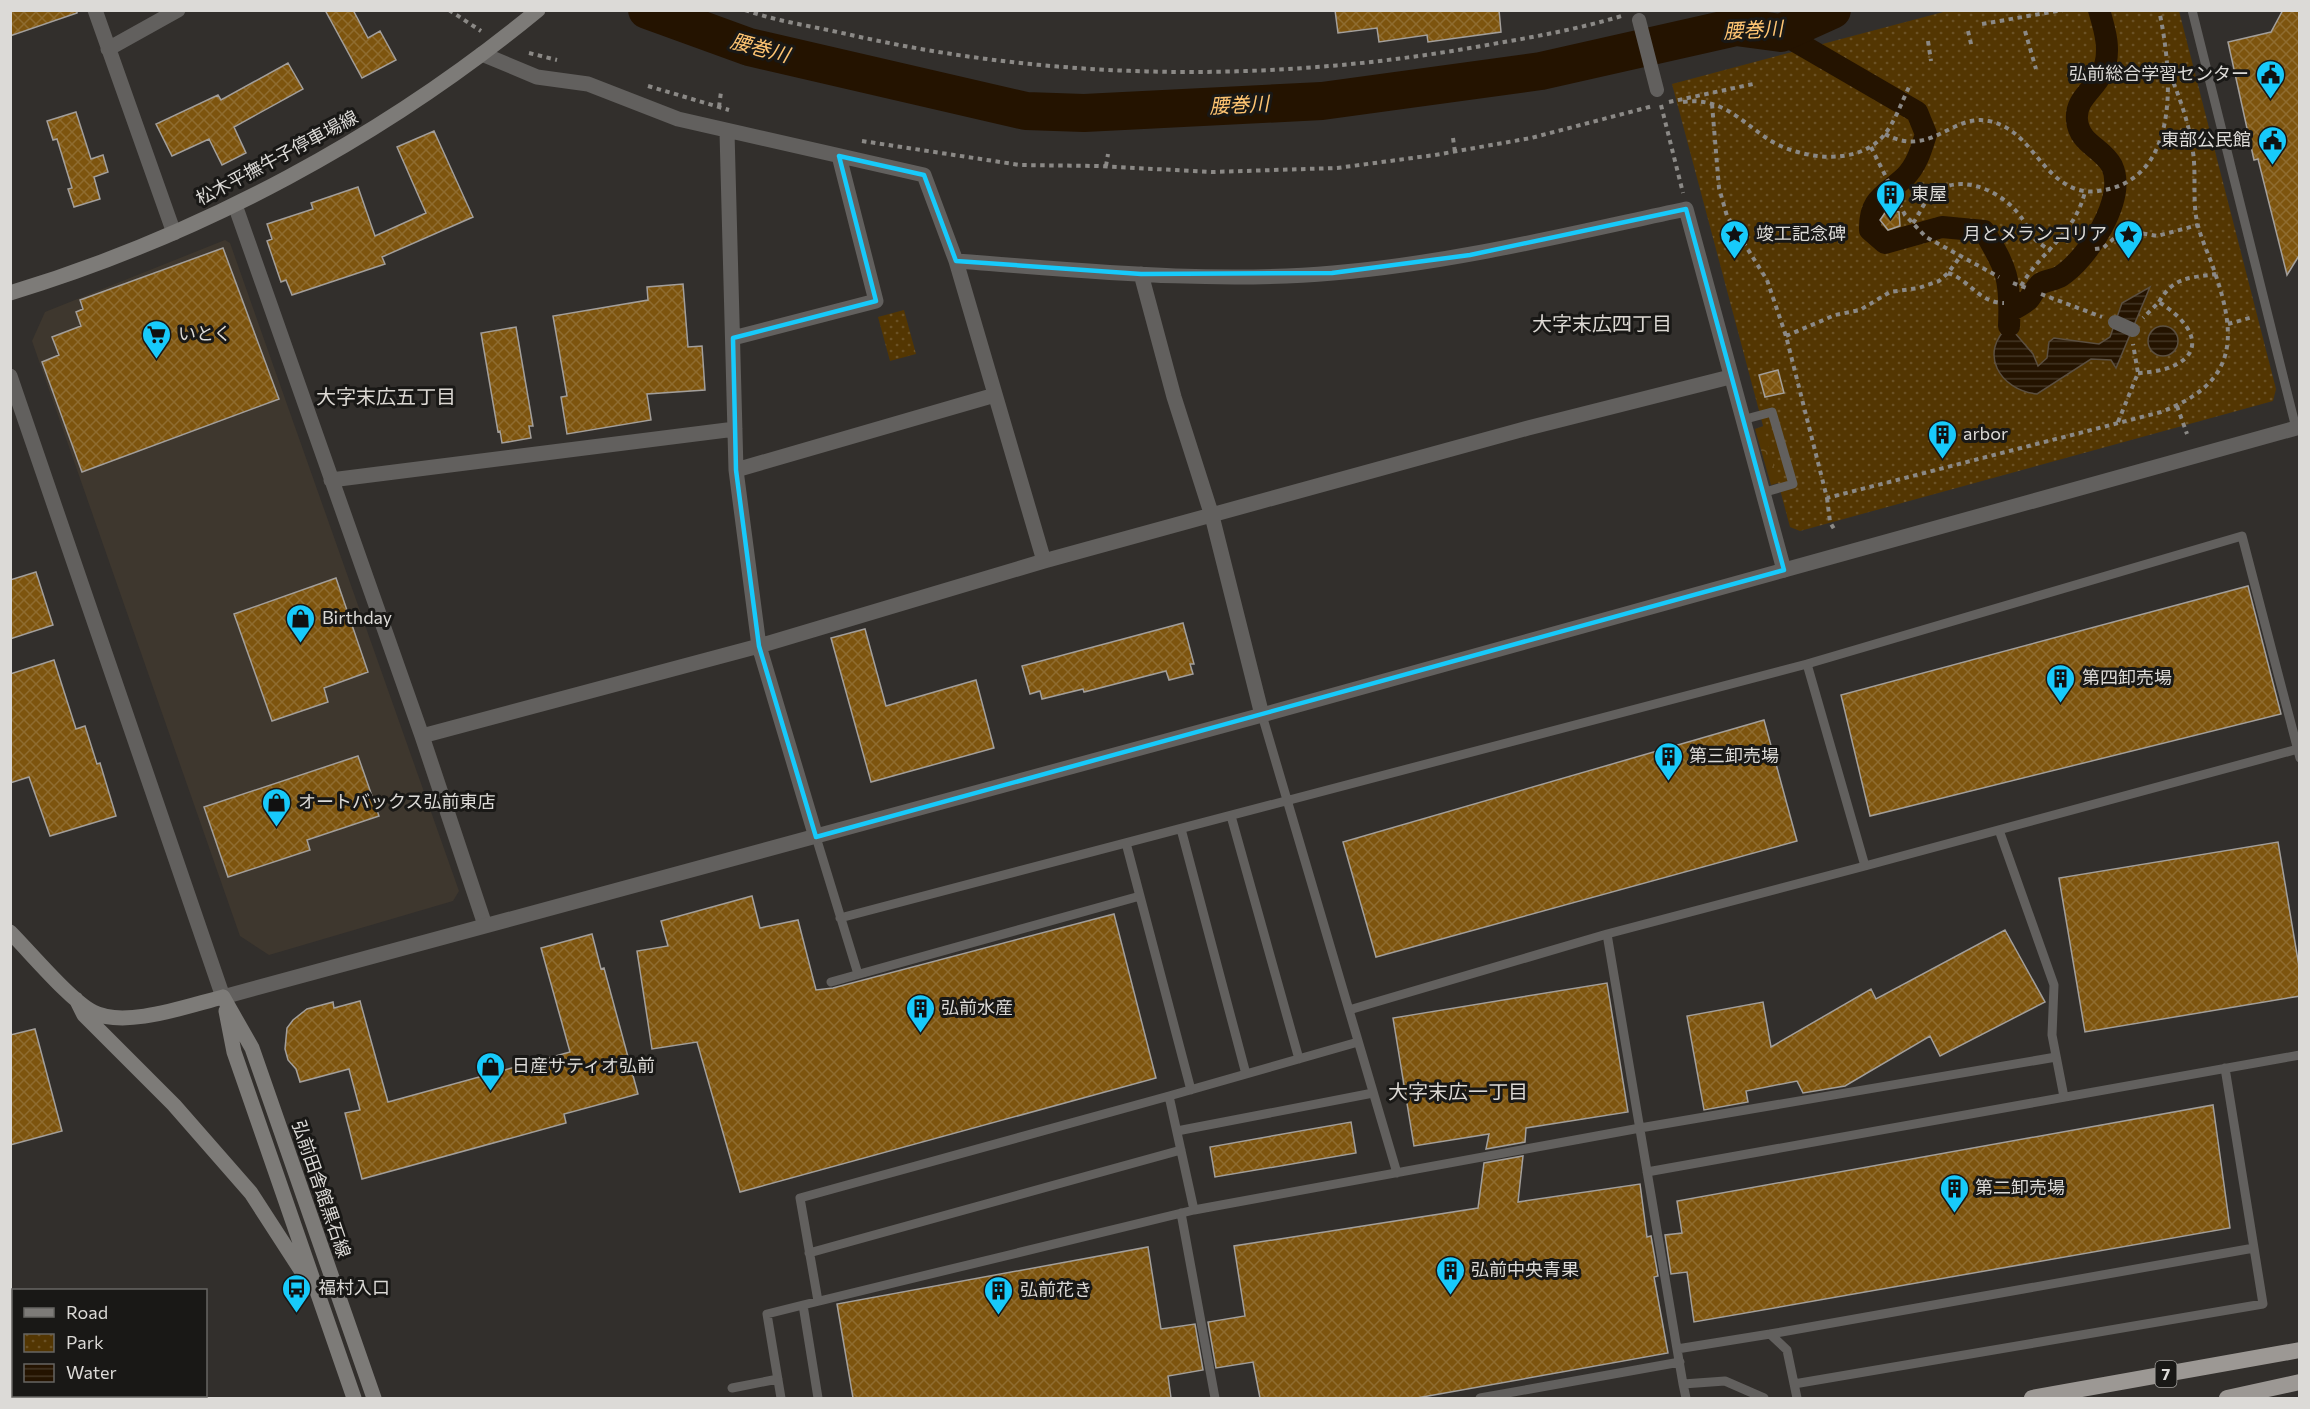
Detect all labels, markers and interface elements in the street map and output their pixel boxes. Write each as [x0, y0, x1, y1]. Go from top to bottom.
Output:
water label: 腰巻川 [1722, 15, 1786, 43]
water label: 腰巻川 [728, 28, 794, 67]
public building icon: 弘前総合学習センター [2254, 58, 2286, 100]
place label: 弘前総合学習センター [2069, 62, 2249, 84]
water label: 腰巻川 [1208, 90, 1272, 118]
street label: 松木平撫牛子停車場線 [192, 105, 361, 209]
public building icon: 東部公民館 [2256, 124, 2288, 166]
place label: 東部公民館 [2161, 128, 2251, 150]
building icon: 東屋 [1874, 178, 1906, 220]
place label: 東屋 [1911, 182, 1947, 204]
place icon: 竣工記念碑 [1719, 218, 1751, 260]
place icon: 月とメランコリア [2112, 218, 2144, 260]
place label: 竣工記念碑 [1756, 222, 1846, 244]
place label: 月とメランコリア [1963, 222, 2107, 244]
district label: 大字末広四丁目 [1532, 311, 1672, 335]
supermarket icon: いとく [141, 318, 173, 360]
place label: いとく [178, 322, 231, 344]
district label: 大字末広五丁目 [316, 384, 456, 408]
building icon: arbor [1926, 418, 1958, 460]
place label: arbor [1963, 422, 2008, 444]
shop icon: Birthday [285, 602, 317, 644]
place label: Birthday [322, 606, 392, 628]
building icon: 第四卸売場 [2045, 662, 2077, 704]
place label: 第四卸売場 [2082, 666, 2172, 688]
building icon: 第三卸売場 [1652, 740, 1684, 782]
place label: 第三卸売場 [1689, 744, 1779, 766]
shop icon: オートバックス弘前東店 [261, 786, 293, 828]
place label: オートバックス弘前東店 [298, 790, 495, 812]
building icon: 弘前水産 [904, 992, 936, 1034]
place label: 弘前水産 [941, 996, 1013, 1018]
shop icon: 日産サティオ弘前 [475, 1050, 507, 1092]
place label: 日産サティオ弘前 [512, 1054, 655, 1076]
district label: 大字末広一丁目 [1388, 1079, 1528, 1103]
street label: 弘前田舎館黒石線 [288, 1117, 356, 1260]
building icon: 第二卸売場 [1938, 1172, 1970, 1214]
place label: 第二卸売場 [1975, 1176, 2065, 1198]
building icon: 弘前中央青果 [1434, 1254, 1466, 1296]
place label: 弘前中央青果 [1471, 1258, 1579, 1280]
bus stop icon: 福村入口 [281, 1272, 313, 1314]
building icon: 弘前花き [983, 1274, 1015, 1316]
place label: 福村入口 [318, 1276, 390, 1298]
place label: 弘前花き [1020, 1278, 1092, 1300]
legend [12, 1289, 207, 1397]
text: Road [66, 1301, 108, 1323]
text: Park [66, 1331, 104, 1353]
text: Water [66, 1361, 117, 1383]
road number: 7 [2156, 1361, 2176, 1387]

